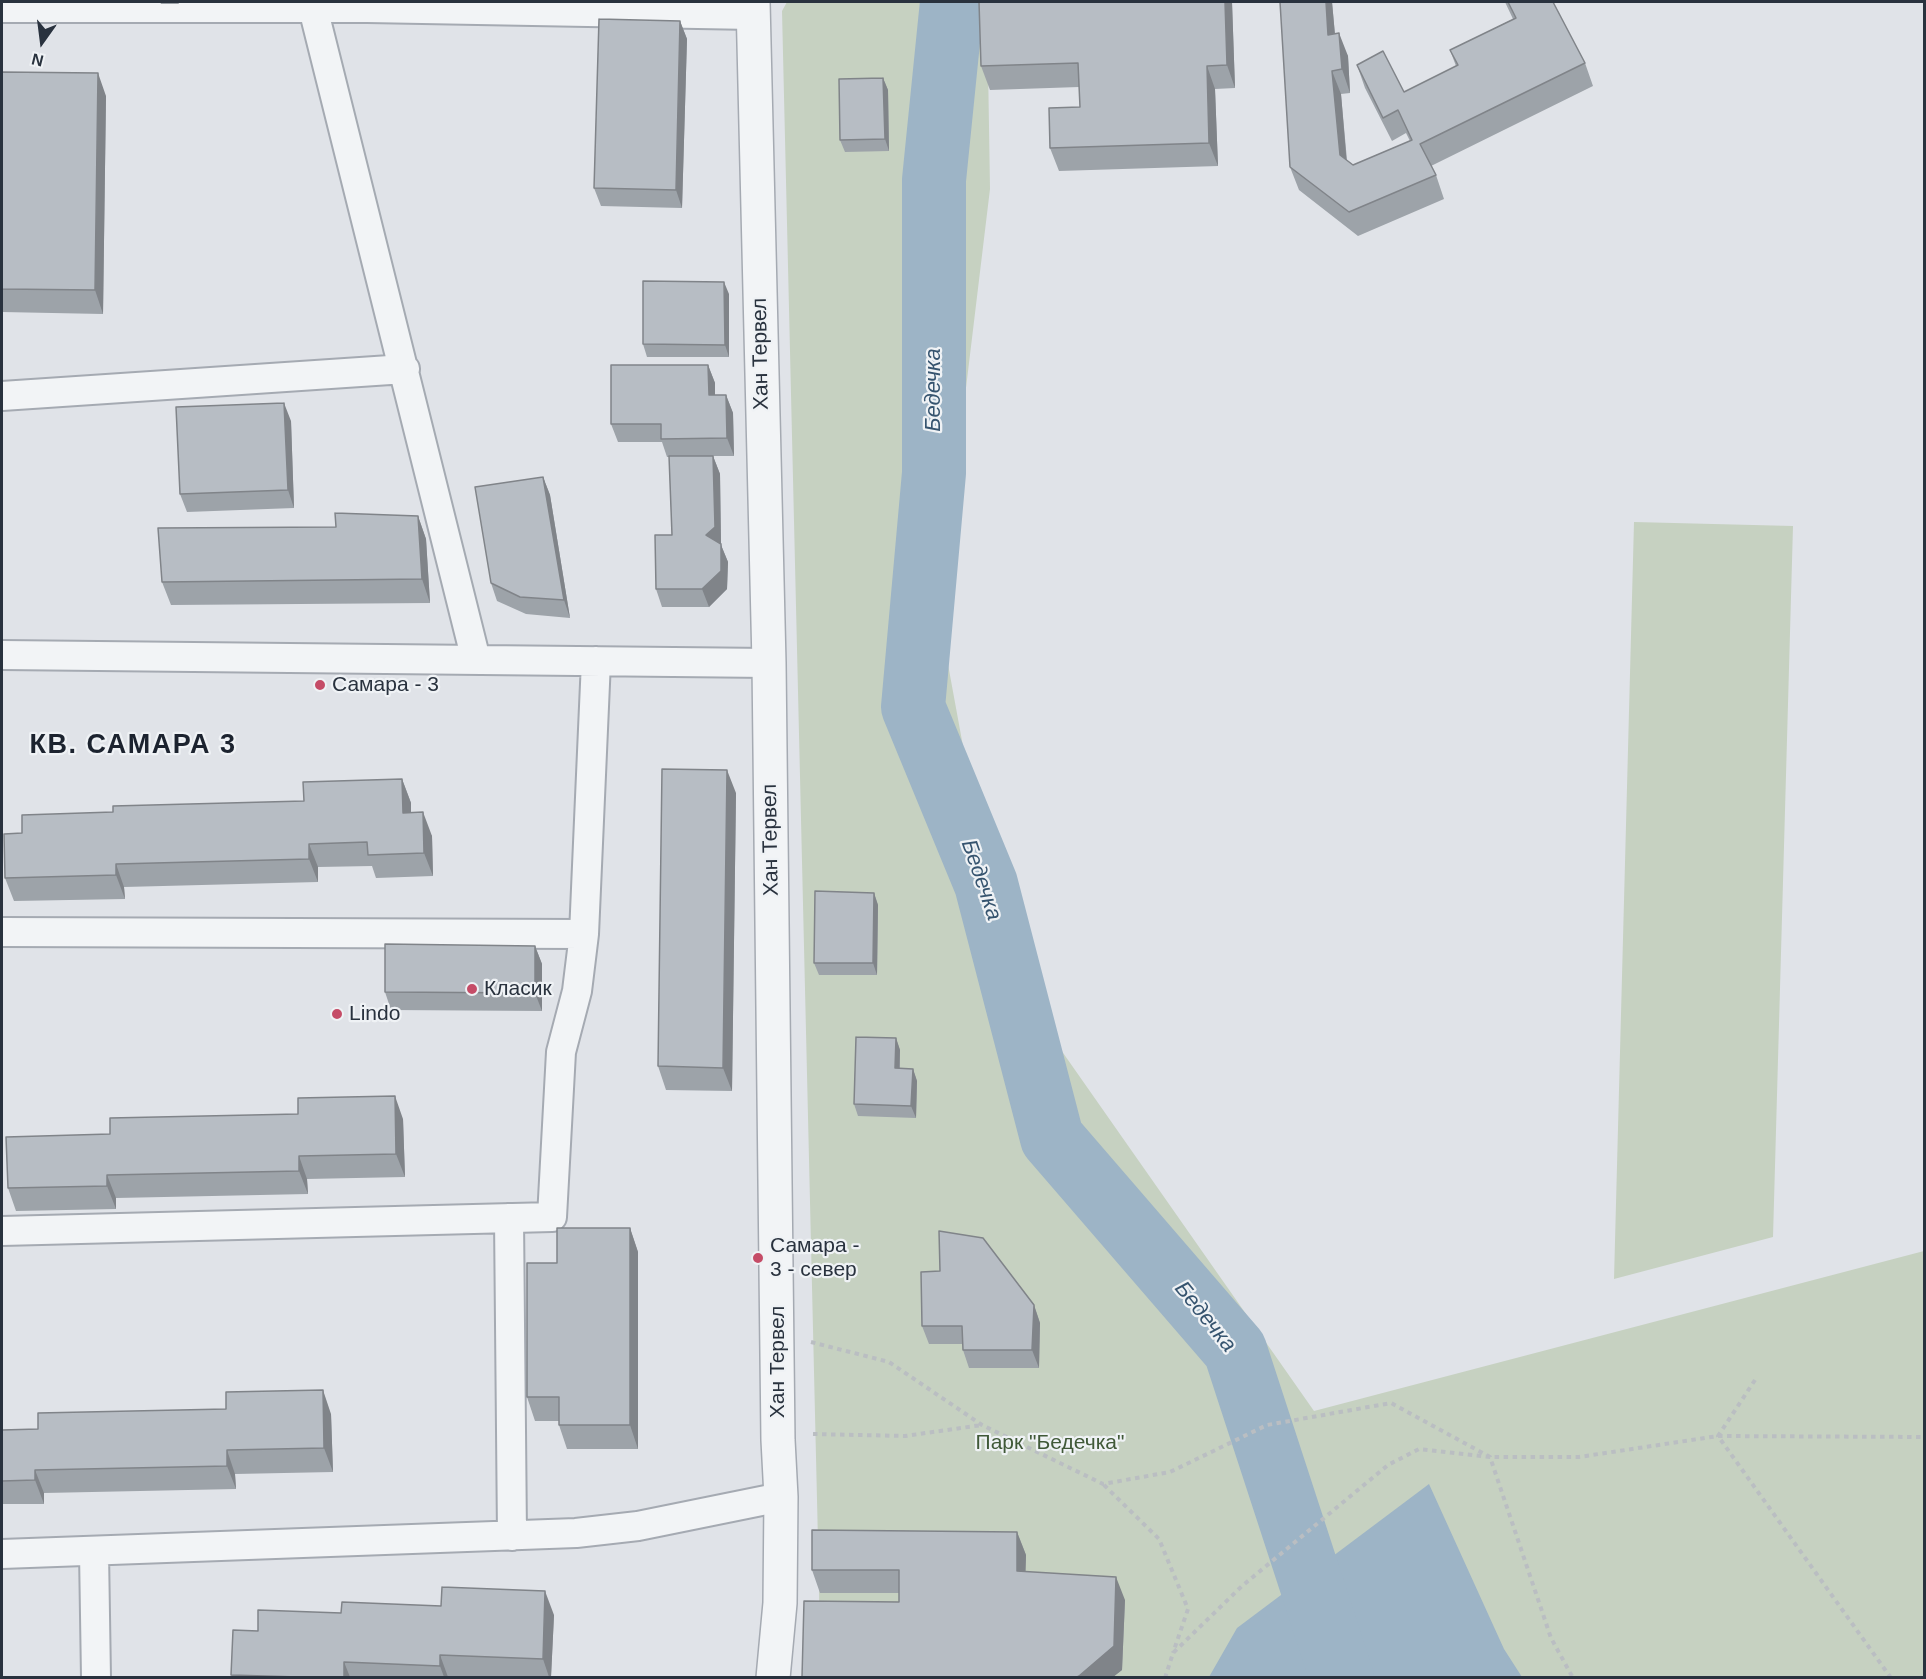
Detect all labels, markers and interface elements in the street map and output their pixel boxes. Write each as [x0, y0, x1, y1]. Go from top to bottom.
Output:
north arrow [12, 12, 72, 72]
text: N [30, 50, 45, 70]
street label: Хан Тервел [747, 298, 775, 410]
water label: Бедечка [921, 348, 947, 432]
place label: Самара - 3 [332, 672, 439, 698]
marker: Самара - 3 [313, 678, 327, 692]
district label: КВ. САМАРА 3 [30, 730, 236, 762]
street label: Хан Тервел [757, 784, 785, 896]
water label: Бедечка [955, 836, 1007, 924]
place label: Класик [484, 976, 552, 1002]
marker: Класик [465, 982, 479, 996]
place label: Lindo [349, 1001, 400, 1027]
marker: Lindo [330, 1007, 344, 1021]
place label: Самара - 3 - север [770, 1233, 859, 1283]
marker: Самара - 3 - север [751, 1251, 765, 1265]
water label: Бедечка [1168, 1276, 1242, 1358]
street label: Хан Тервел [765, 1306, 791, 1418]
park label: Парк "Бедечка" [976, 1430, 1124, 1456]

